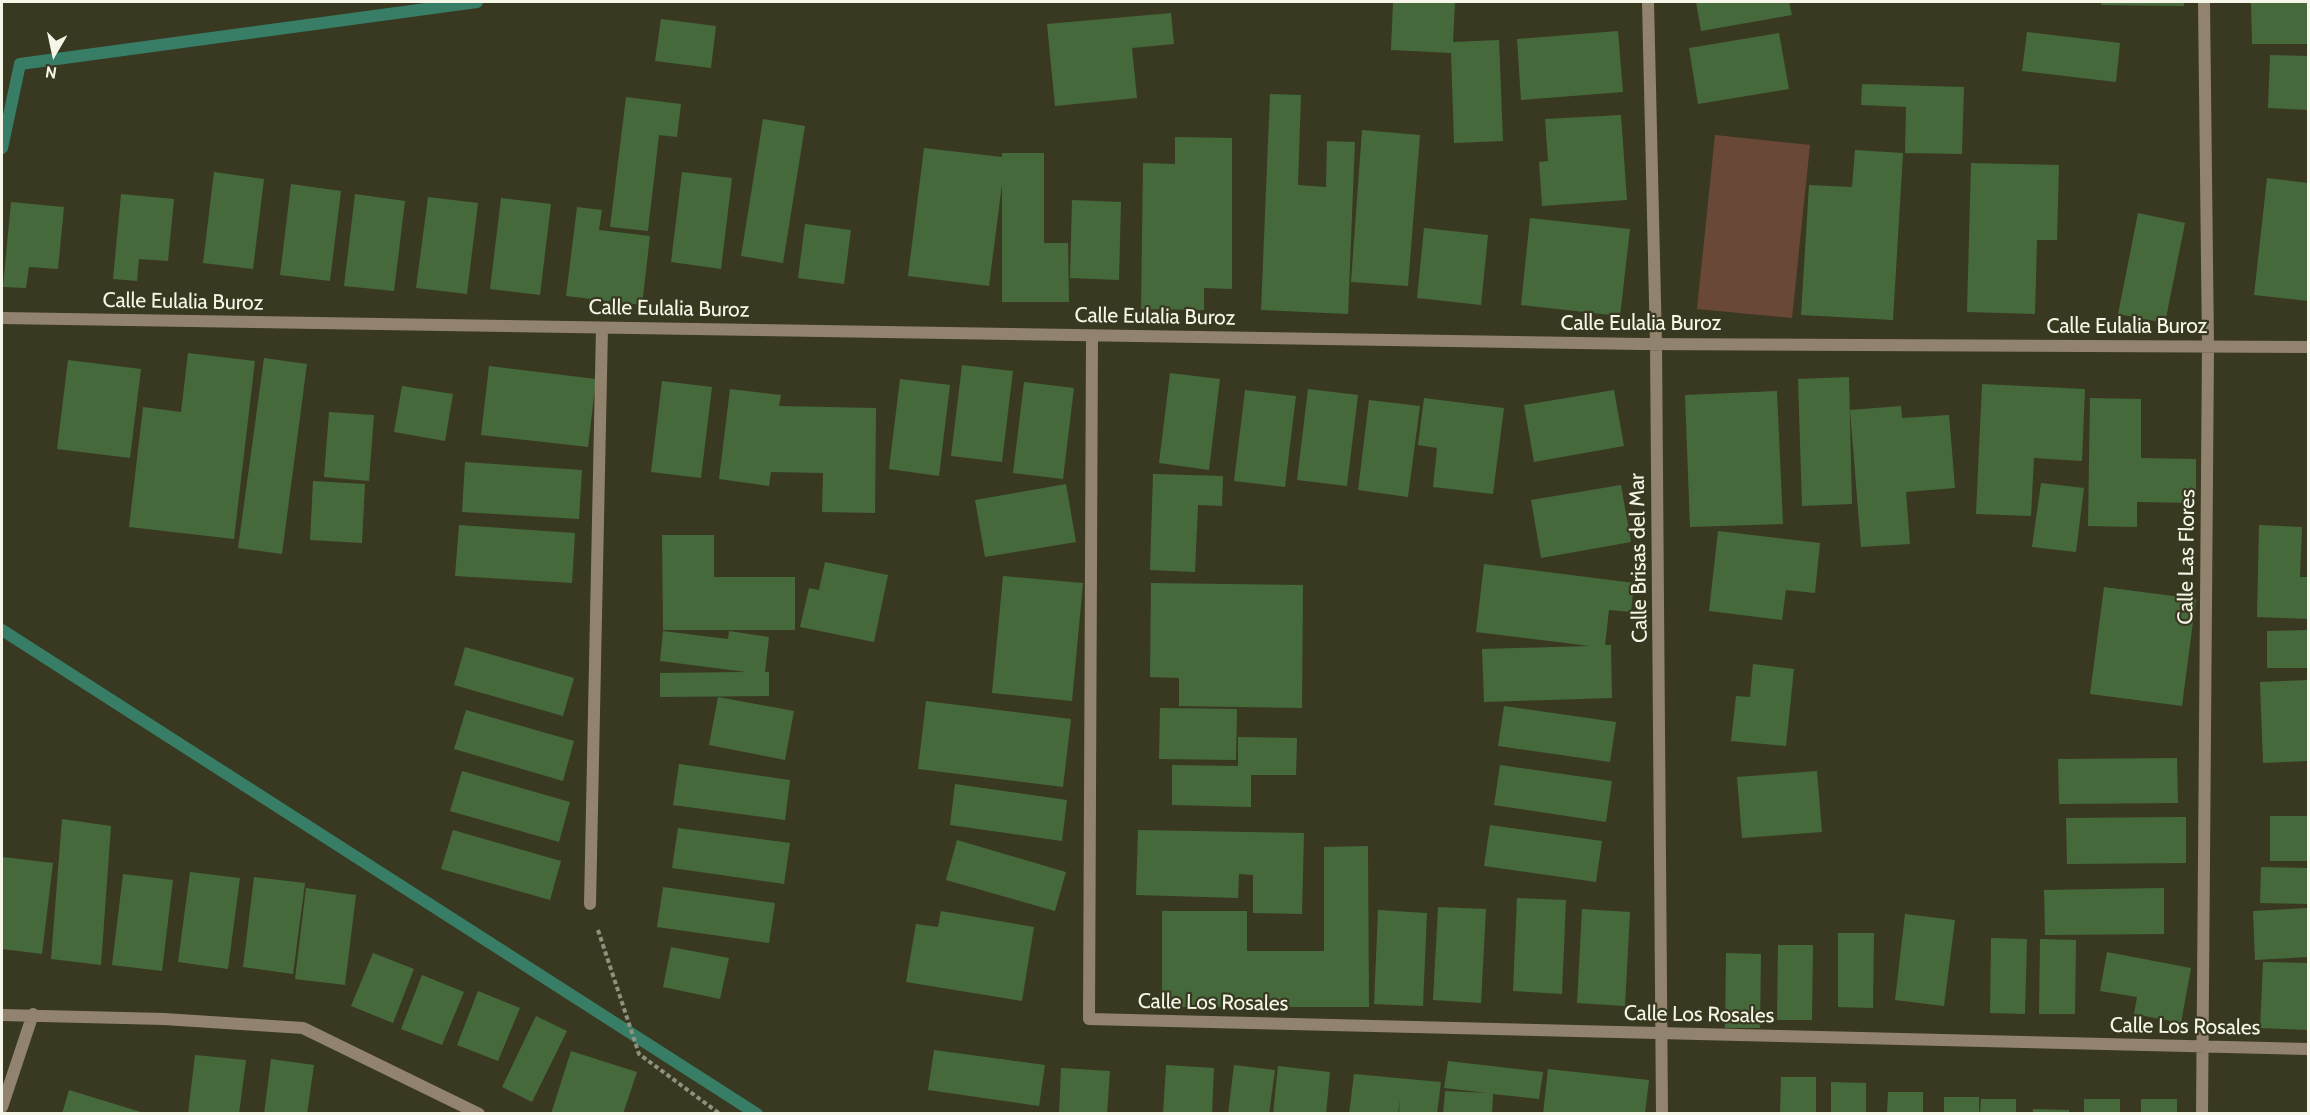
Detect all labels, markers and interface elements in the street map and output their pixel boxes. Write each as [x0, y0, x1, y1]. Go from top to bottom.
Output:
north arrow [24, 24, 84, 84]
text: N [44, 62, 58, 83]
street label: Calle Eulalia Buroz [102, 288, 264, 316]
street label: Calle Eulalia Buroz [588, 295, 750, 323]
street label: Calle Eulalia Buroz [1074, 303, 1236, 331]
street label: Calle Eulalia Buroz [1561, 311, 1721, 337]
street label: Calle Eulalia Buroz [2047, 314, 2207, 340]
street label: Calle Brisas del Mar [1625, 473, 1653, 643]
street label: Calle Las Flores [2173, 489, 2201, 625]
street label: Calle Los Rosales [1138, 989, 1288, 1017]
street label: Calle Los Rosales [1624, 1001, 1774, 1029]
street label: Calle Los Rosales [2110, 1013, 2260, 1041]

